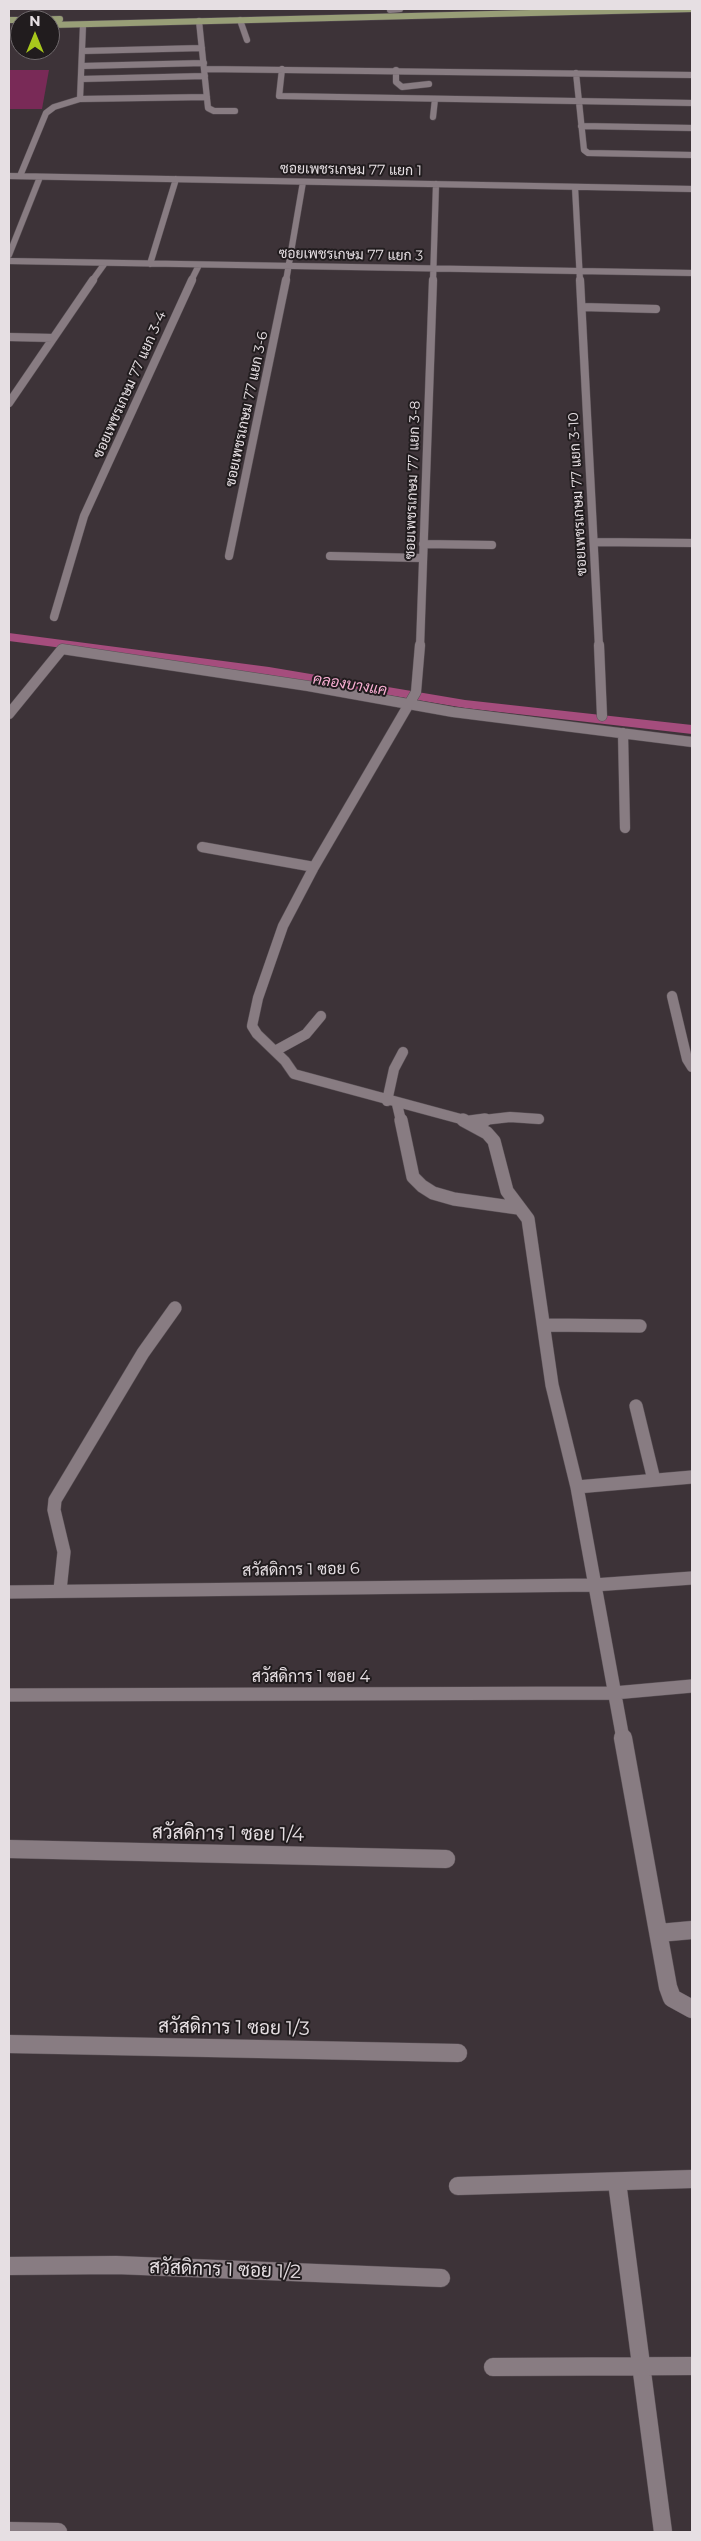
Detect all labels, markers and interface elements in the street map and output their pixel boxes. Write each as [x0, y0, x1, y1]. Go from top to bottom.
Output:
north arrow [10, 10, 60, 60]
text: N [29, 12, 41, 30]
street label: ซอยเพชรเกษม 77 แยก 1 [280, 160, 422, 180]
street label: ซอยเพชรเกษม 77 แยก 3 [279, 245, 423, 265]
street label: ซอยเพชรเกษม 77 แยก 3-4 [90, 309, 170, 461]
street label: ซอยเพชรเกษม 77 แยก 3-6 [222, 330, 272, 488]
street label: ซอยเพชรเกษม 77 แยก 3-8 [402, 400, 424, 560]
street label: ซอยเพชรเกษม 77 แยก 3-10 [565, 412, 591, 576]
water label: คลองบางแค [312, 670, 388, 700]
street label: สวัสดิการ 1 ซอย 6 [242, 1559, 360, 1581]
street label: สวัสดิการ 1 ซอย 4 [252, 1667, 370, 1687]
street label: สวัสดิการ 1 ซอย 1/4 [152, 1821, 304, 1847]
street label: สวัสดิการ 1 ซอย 1/3 [158, 2015, 310, 2041]
street label: สวัสดิการ 1 ซอย 1/2 [149, 2256, 301, 2284]

